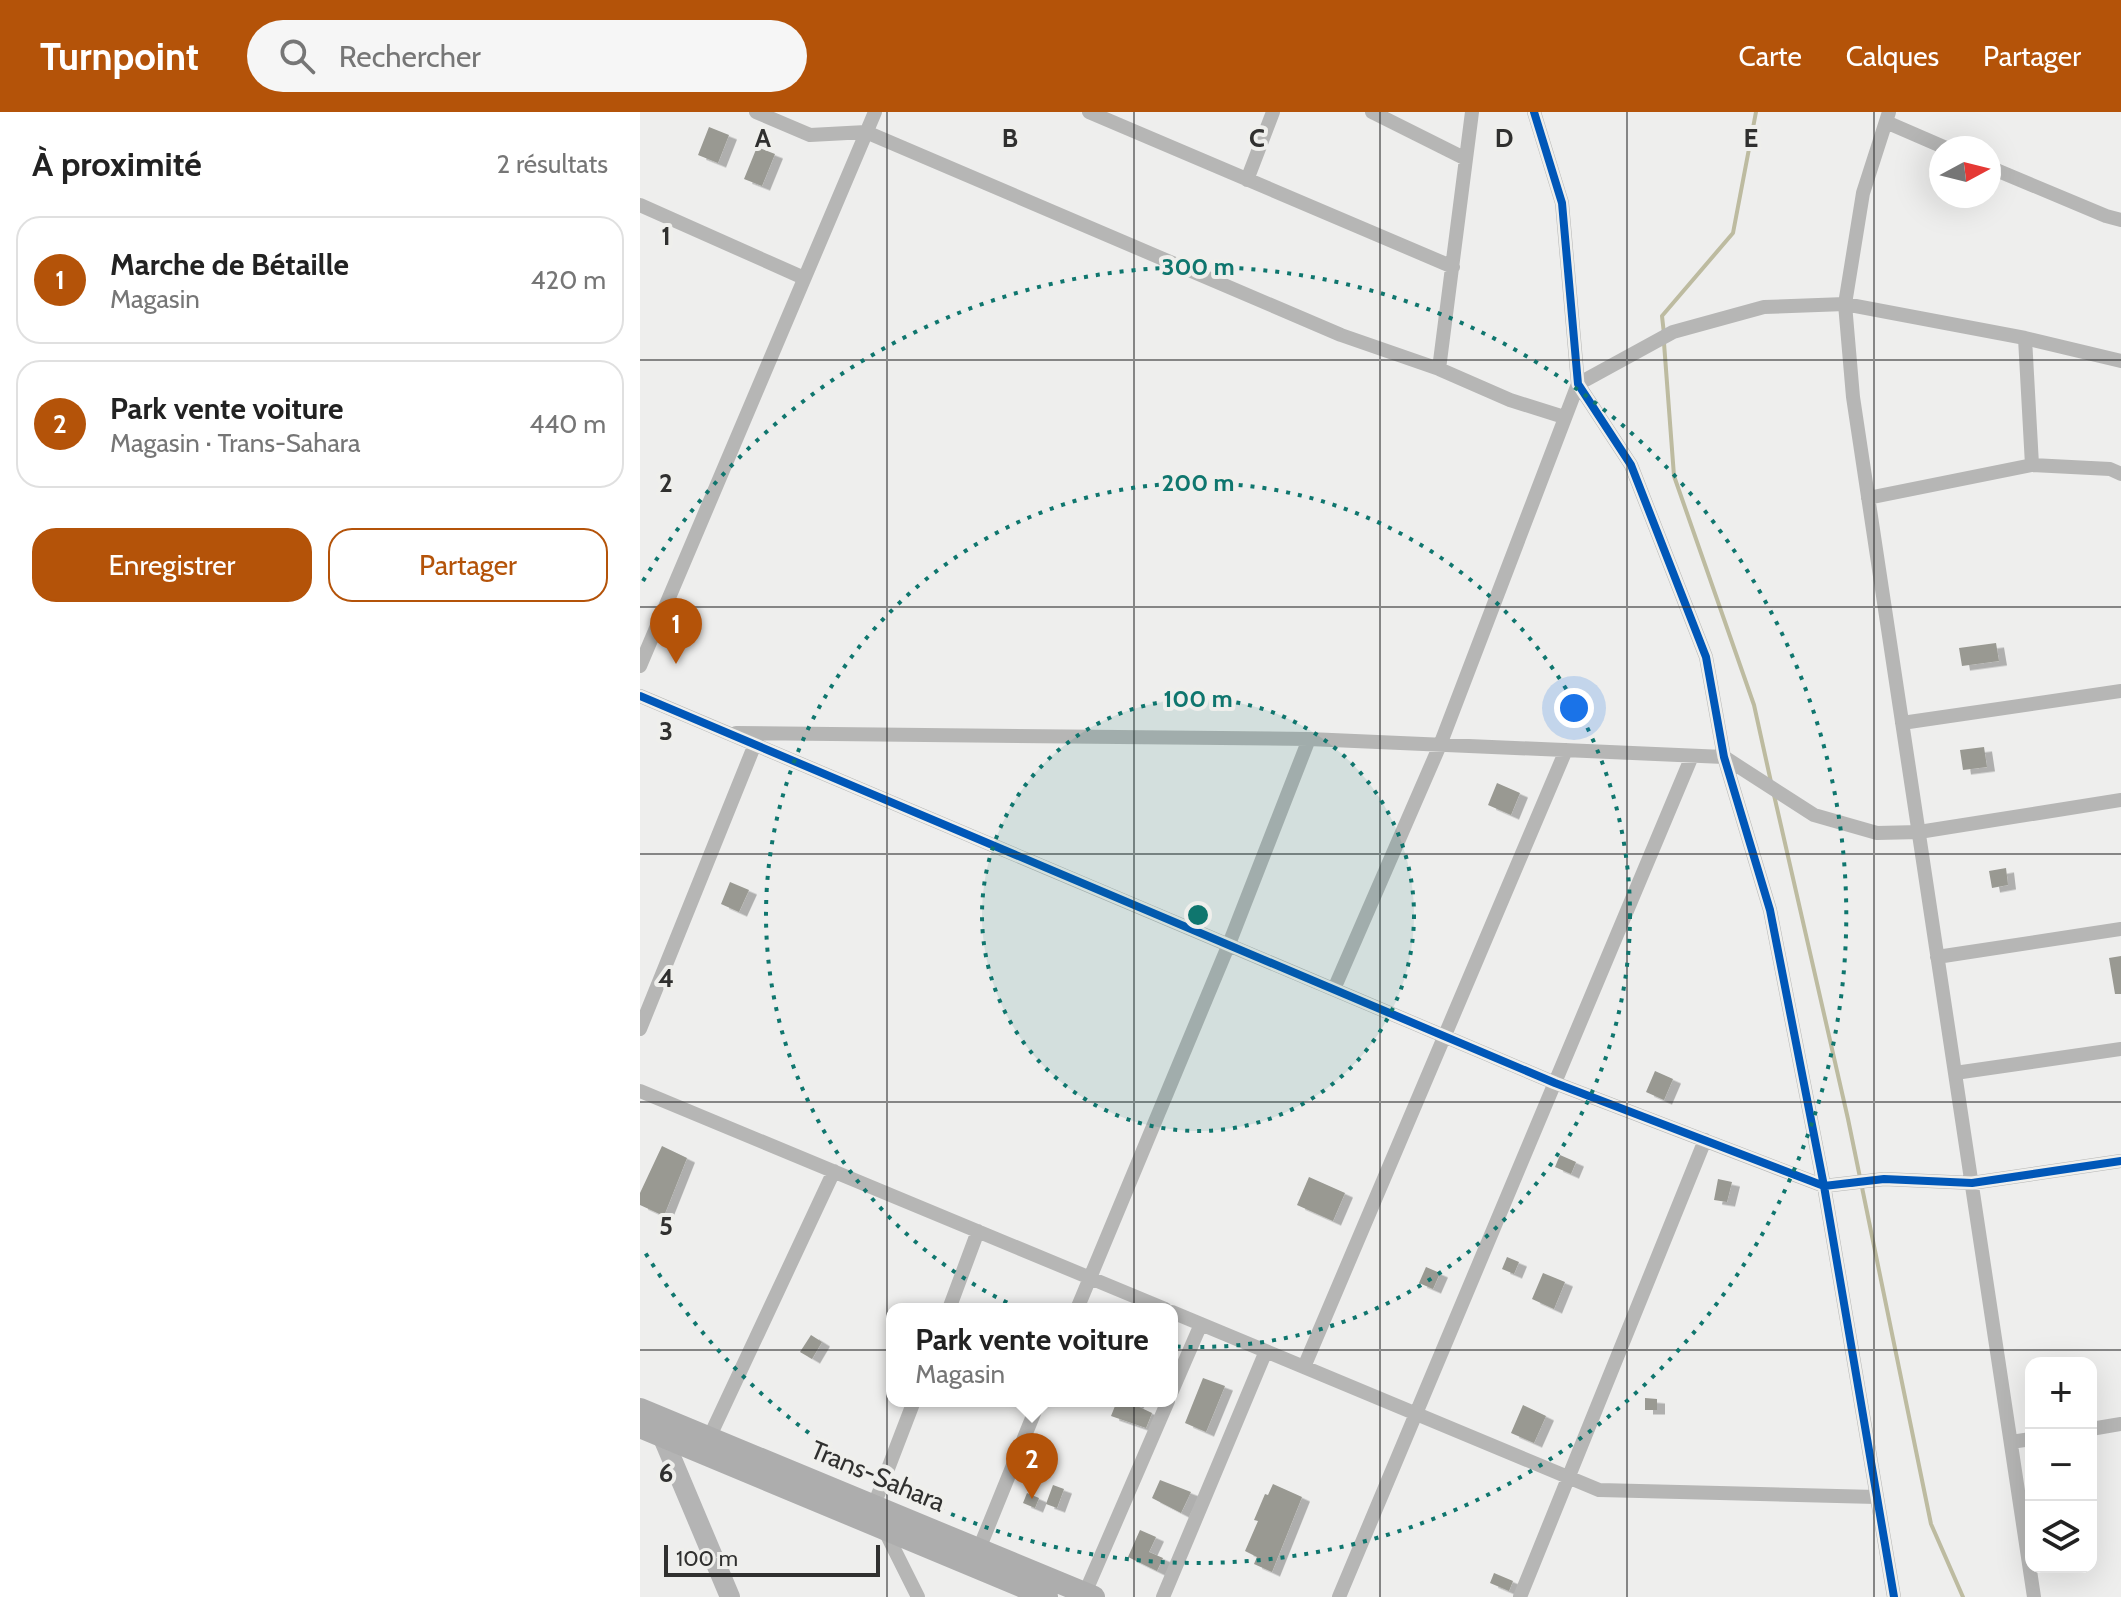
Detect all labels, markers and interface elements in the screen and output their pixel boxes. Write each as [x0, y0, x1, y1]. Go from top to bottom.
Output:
search box [247, 20, 807, 92]
text: Turnpoint [40, 33, 199, 80]
icon: search [275, 34, 319, 78]
text: Rechercher [339, 38, 481, 75]
text: Carte [1739, 39, 1802, 73]
text: Calques [1846, 39, 1939, 73]
text: Partager [1983, 39, 2081, 73]
text: A [755, 122, 772, 154]
text: B [1002, 122, 1018, 154]
text: C [1249, 122, 1265, 154]
text: D [1495, 122, 1513, 154]
text: E [1744, 122, 1758, 154]
north arrow [1929, 136, 2001, 208]
text: À proximité [32, 143, 202, 185]
text: 2 résultats [496, 148, 608, 180]
text: 1 [661, 220, 671, 252]
text: Marche de Bétaille [110, 246, 349, 283]
text: 300 m [1161, 252, 1235, 281]
text: 1 [55, 264, 65, 296]
text: 420 m [531, 264, 606, 296]
text: Magasin [110, 283, 200, 315]
text: Park vente voiture [110, 390, 343, 427]
text: 2 [53, 408, 67, 440]
text: 440 m [529, 408, 606, 440]
text: Magasin · Trans-Sahara [110, 427, 360, 459]
text: 2 [659, 467, 673, 499]
text: 200 m [1162, 468, 1234, 497]
button: Enregistrer [32, 528, 312, 602]
button: Partager [328, 528, 608, 602]
pin: 1 [650, 598, 702, 664]
text: 100 m [1163, 684, 1233, 713]
your location [1554, 688, 1594, 728]
text: 3 [659, 715, 673, 747]
centre of rings [1184, 901, 1212, 929]
text: 4 [658, 962, 674, 994]
text: 5 [659, 1210, 673, 1242]
popup [886, 1303, 1178, 1407]
text: Park vente voiture [915, 1321, 1149, 1358]
map controls [2025, 1357, 2097, 1573]
button: + [2025, 1357, 2097, 1429]
text: Magasin [915, 1358, 1005, 1390]
button: − [2025, 1429, 2097, 1501]
street label: Trans-Sahara [806, 1433, 950, 1519]
pin: 2 [1006, 1433, 1058, 1499]
text: 6 [659, 1457, 673, 1489]
button: layers [2025, 1501, 2097, 1573]
scale bar [664, 1541, 880, 1577]
text: 100 m [676, 1545, 738, 1572]

